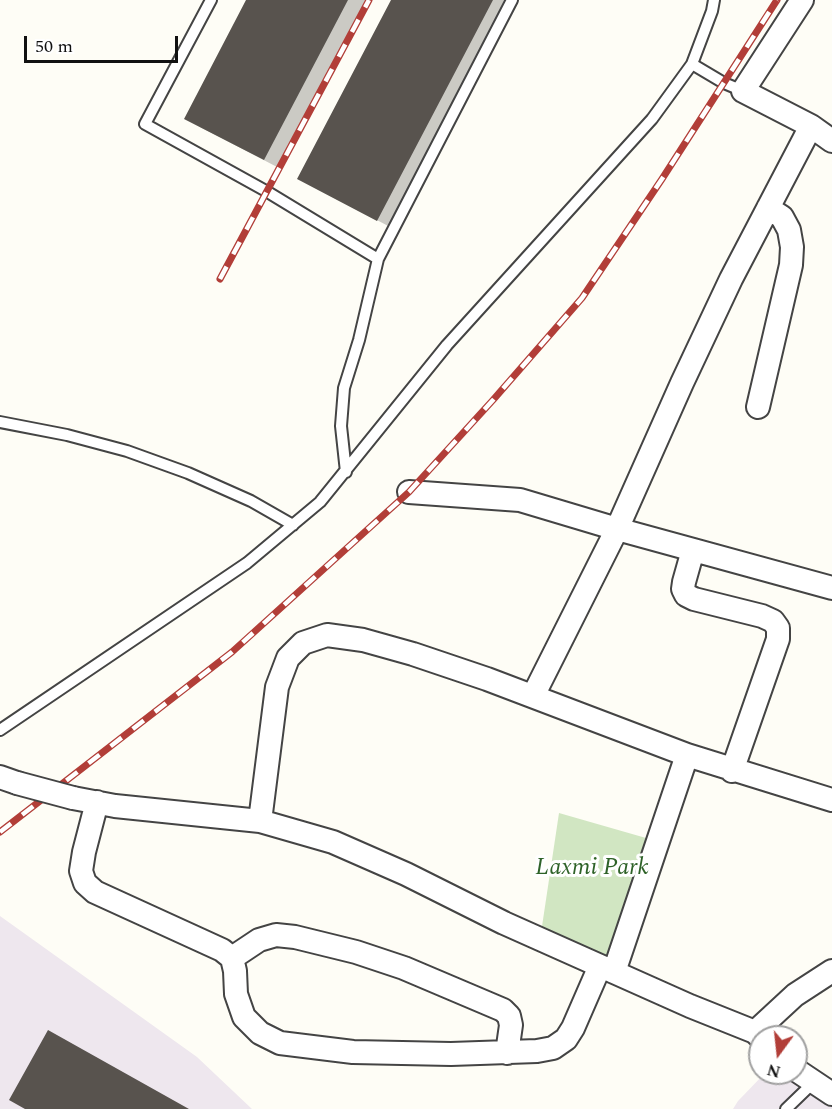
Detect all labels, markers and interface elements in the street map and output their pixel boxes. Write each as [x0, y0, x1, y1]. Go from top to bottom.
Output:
scale bar [27, 24, 182, 62]
text: 50 m [35, 33, 73, 60]
park label: Laxmi Park [535, 855, 649, 883]
north arrow [748, 1025, 808, 1085]
text: N [764, 1057, 783, 1084]

